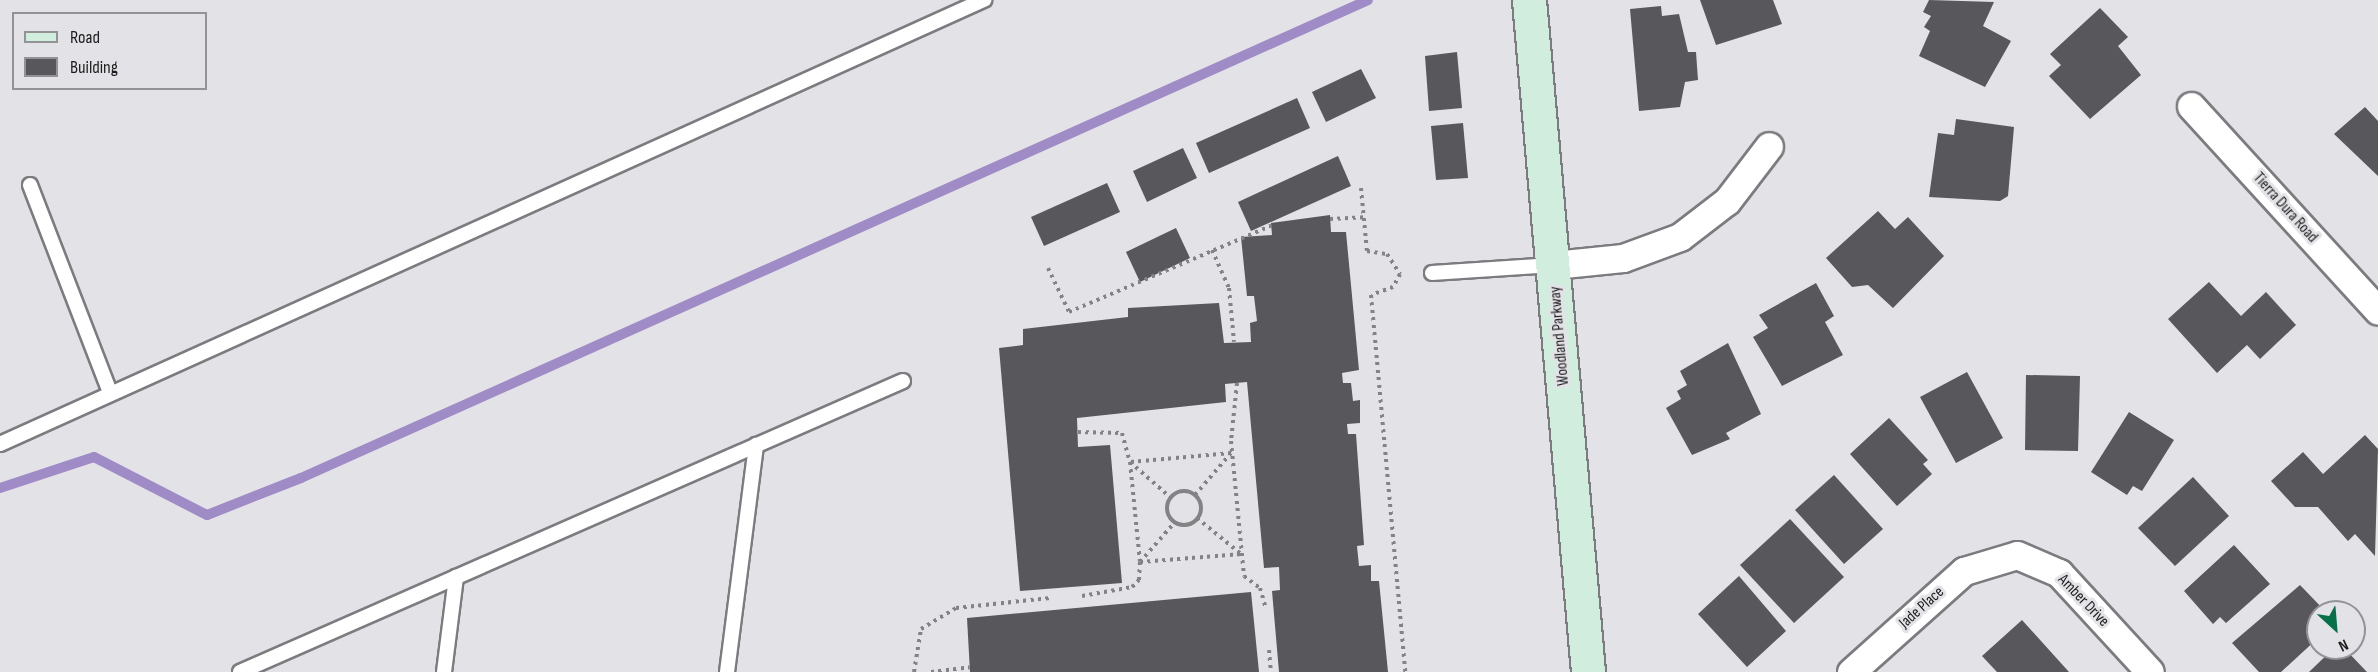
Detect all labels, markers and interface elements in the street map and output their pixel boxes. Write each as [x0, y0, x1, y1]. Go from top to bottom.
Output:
legend [12, 12, 207, 90]
text: Road [70, 27, 100, 48]
text: Building [70, 57, 118, 78]
street label: Tierra Dura Road [2248, 169, 2322, 247]
street label: Woodland Parkway [1546, 285, 1574, 387]
street label: Amber Drive [2053, 571, 2113, 631]
street label: Jade Place [1896, 583, 1948, 633]
north arrow [2306, 600, 2366, 660]
text: N [2335, 634, 2351, 655]

